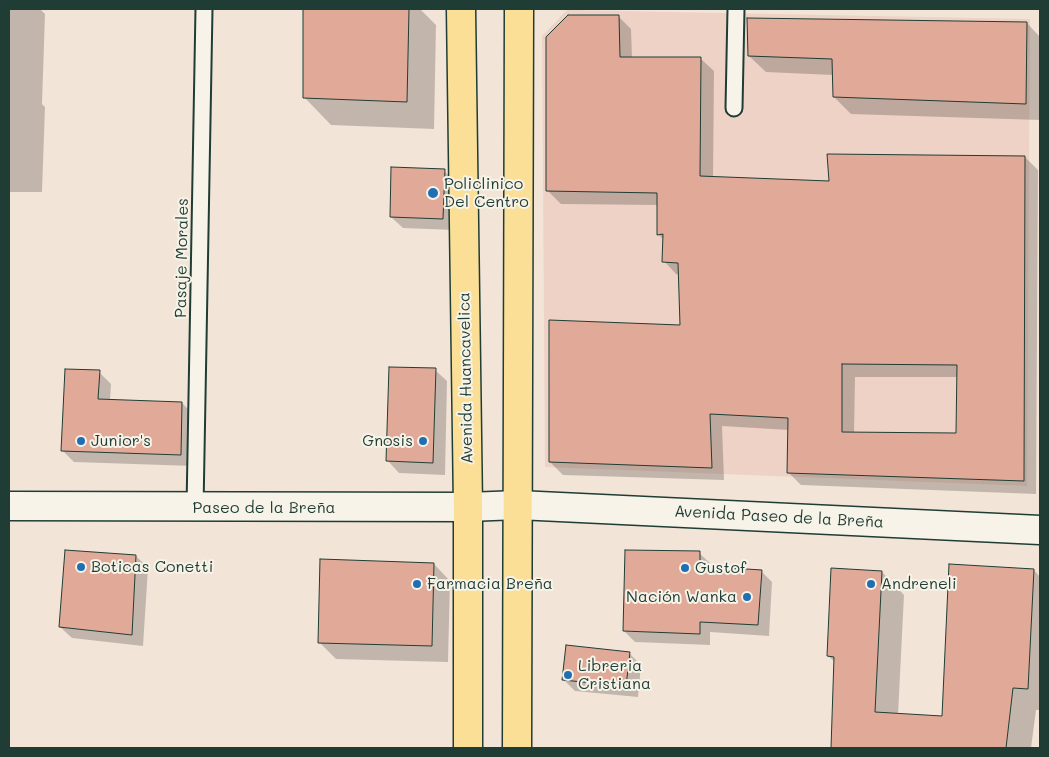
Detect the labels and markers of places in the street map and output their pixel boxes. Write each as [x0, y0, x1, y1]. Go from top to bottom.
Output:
place label: Policlinico Del Centro [444, 174, 529, 212]
marker: Policlinico Del Centro [426, 186, 440, 200]
place label: Junior's [91, 431, 151, 451]
place label: Gnosis [362, 431, 413, 451]
marker: Junior's [75, 435, 87, 447]
marker: Gnosis [417, 435, 429, 447]
place label: Boticas Conetti [91, 557, 213, 577]
place label: Gustof [695, 558, 746, 578]
marker: Boticas Conetti [75, 561, 87, 573]
marker: Gustof [679, 562, 691, 574]
place label: Farmacia Breña [427, 574, 553, 594]
place label: Andreneli [881, 574, 957, 594]
marker: Farmacia Breña [411, 578, 423, 590]
marker: Andreneli [865, 578, 877, 590]
place label: Nación Wanka [626, 587, 737, 607]
marker: Nación Wanka [741, 591, 753, 603]
place label: Libreria Cristiana [578, 656, 651, 694]
marker: Libreria Cristiana [562, 669, 574, 681]

